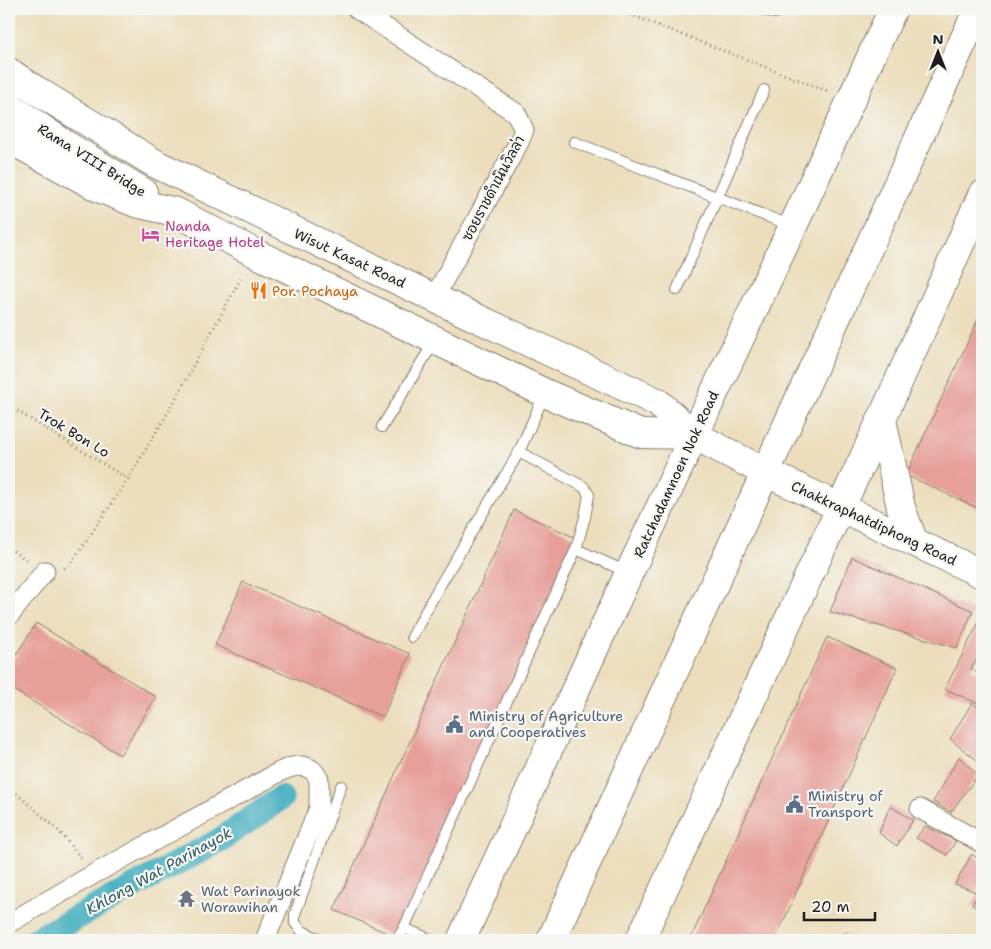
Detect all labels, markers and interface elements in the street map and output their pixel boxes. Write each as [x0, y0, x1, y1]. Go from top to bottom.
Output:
north arrow [914, 28, 964, 78]
text: N [932, 30, 944, 48]
street label: Rama VIII Bridge [34, 119, 150, 201]
street label: ซอยราชดำเนินวิลล่า [458, 132, 528, 244]
place label: Nanda Heritage Hotel [165, 217, 265, 251]
hotel icon: Nanda Heritage Hotel [141, 224, 161, 244]
street label: Wisut Kasat Road [291, 224, 409, 292]
restaurant icon: Por. Pochaya [248, 281, 268, 301]
place label: Por. Pochaya [272, 282, 358, 300]
street label: Ratchadamnoen Nok Road [629, 388, 723, 560]
street label: Trok Bon Lo [35, 405, 113, 461]
street label: Chakkraphatdiphong Road [788, 477, 960, 569]
place label: Ministry of Agriculture and Cooperatives [469, 707, 623, 741]
public building icon: Ministry of Agriculture and Cooperatives [445, 714, 465, 734]
place label: Ministry of Transport [808, 787, 883, 821]
public building icon: Ministry of Transport [784, 794, 804, 814]
water label: Khlong Wat Parinayok [83, 822, 236, 919]
place label: Wat Parinayok Worawihan [201, 882, 301, 916]
temple icon: Wat Parinayok Worawihan [177, 889, 197, 909]
scale bar [804, 889, 875, 921]
text: 20 m [811, 897, 850, 917]

